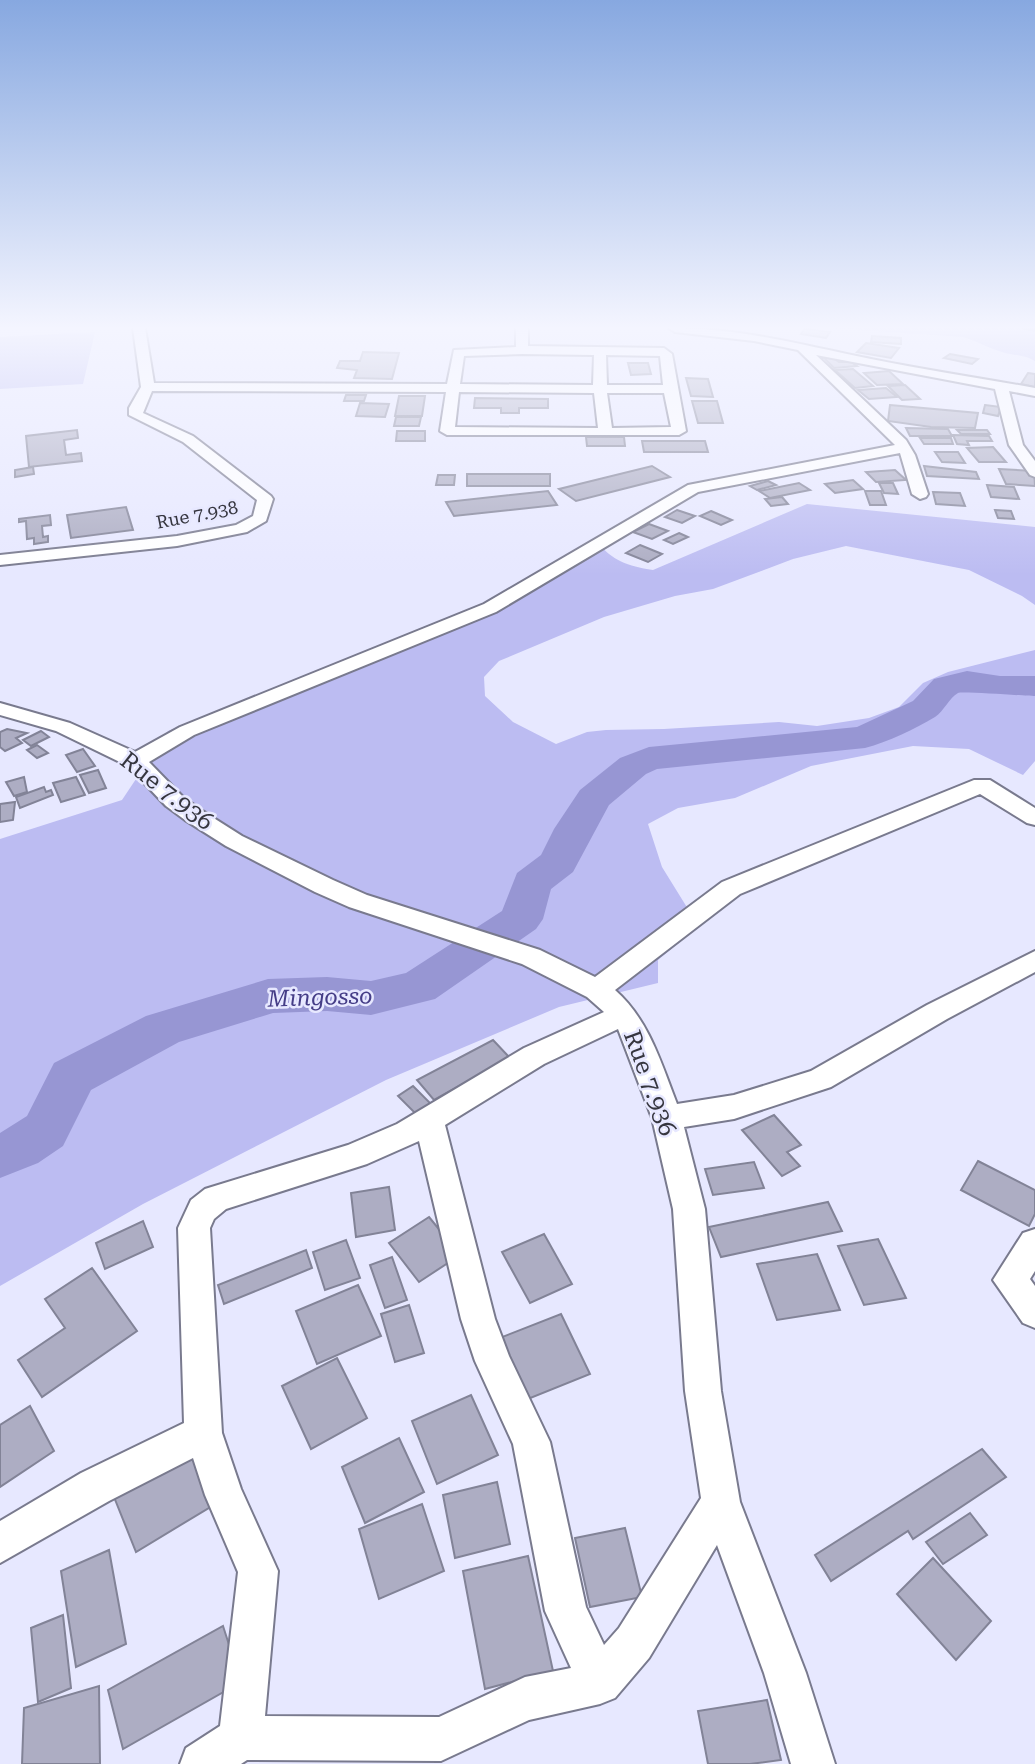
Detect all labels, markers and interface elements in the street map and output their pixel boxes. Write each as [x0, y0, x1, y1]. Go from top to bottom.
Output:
street label: Rue 7.938 [154, 496, 240, 533]
street label: Rue 7.936 [115, 746, 219, 836]
water label: Mingosso [266, 982, 373, 1013]
street label: Rue 7.936 [618, 1026, 682, 1140]

